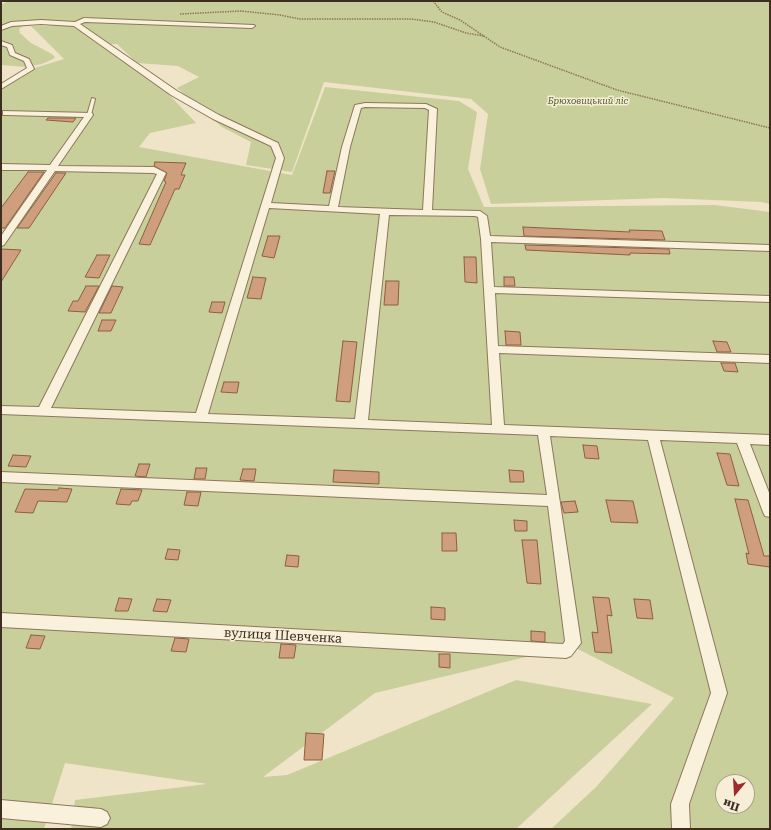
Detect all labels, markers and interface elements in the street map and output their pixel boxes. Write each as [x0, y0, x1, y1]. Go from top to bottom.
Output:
park label: Брюховицький ліс [548, 96, 628, 106]
street label: вулиця Шевченка [224, 625, 342, 647]
north arrow [715, 774, 755, 814]
text: Пн [722, 796, 741, 814]

